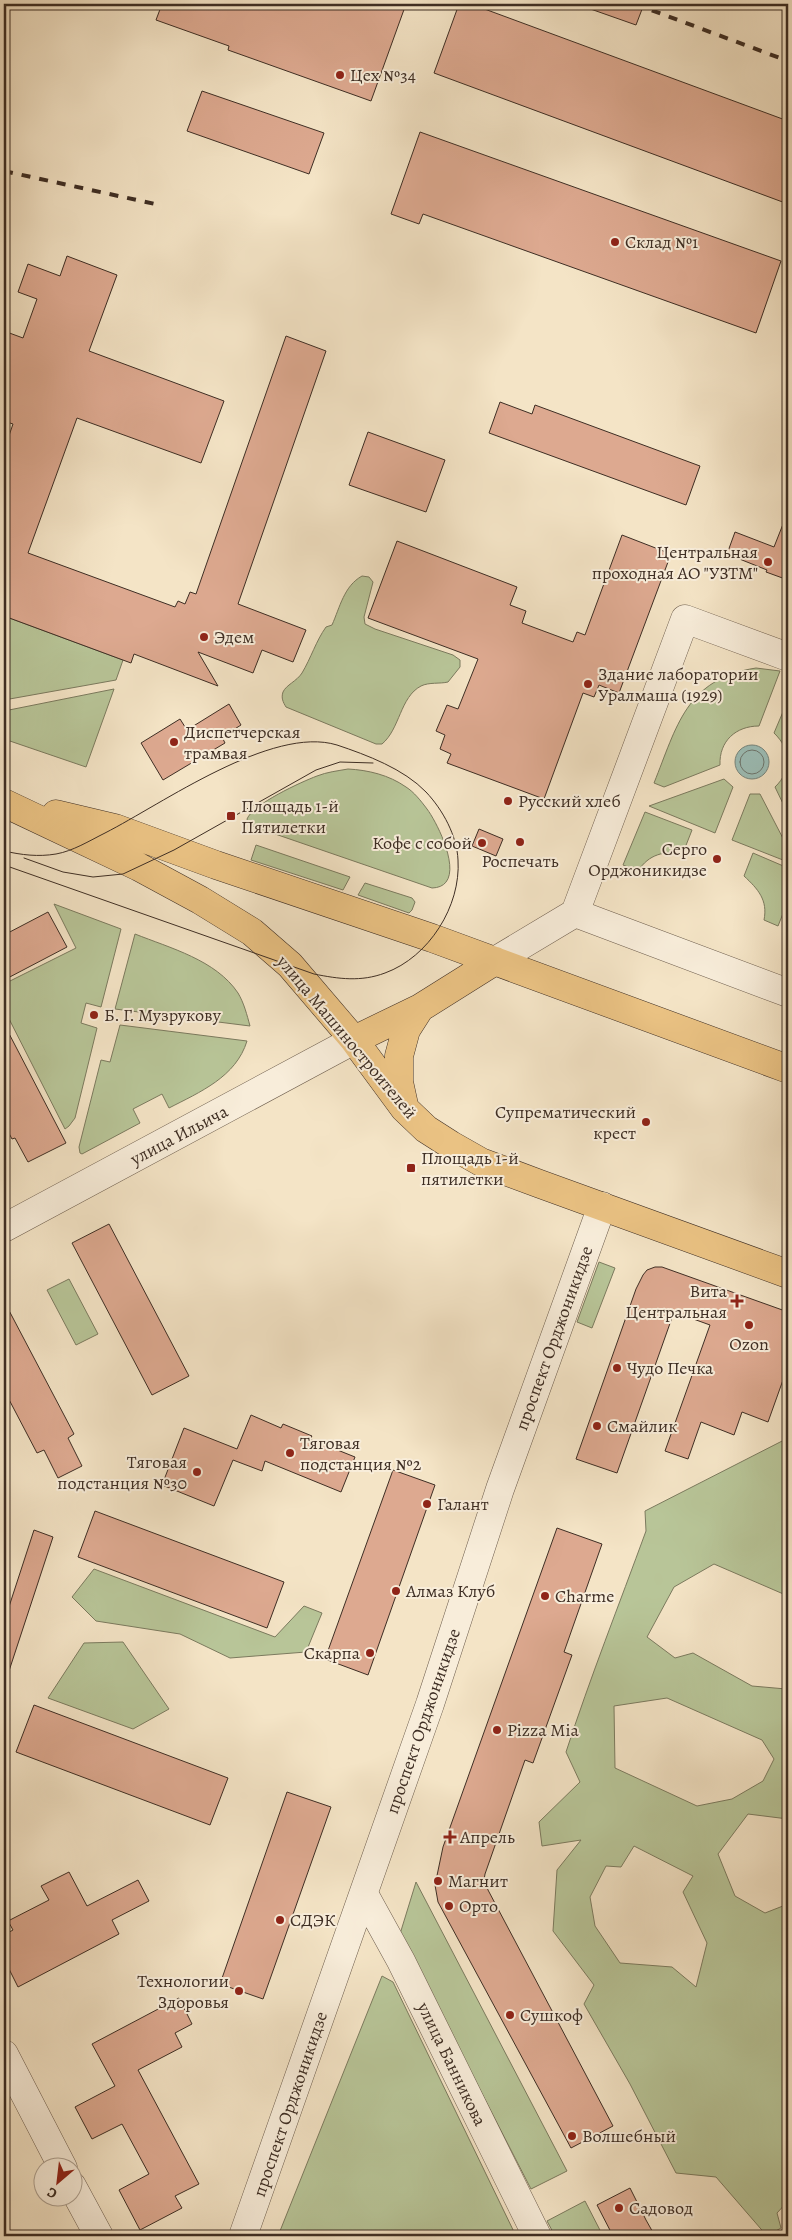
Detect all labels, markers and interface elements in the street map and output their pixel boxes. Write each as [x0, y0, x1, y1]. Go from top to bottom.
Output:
place label: Цех №34 [350, 63, 416, 87]
marker: Цех №34 [334, 69, 346, 81]
place label: Склад №1 [625, 230, 698, 254]
marker: Склад №1 [609, 236, 621, 248]
place label: Центральная проходная АО "УЗТМ" [592, 540, 758, 585]
marker: Центральная проходная АО "УЗТМ" [762, 556, 774, 568]
place label: Эдем [214, 625, 254, 649]
marker: Эдем [198, 631, 210, 643]
place label: Здание лаборатории Уралмаша (1929) [598, 662, 759, 707]
marker: Здание лаборатории Уралмаша (1929) [582, 678, 594, 690]
place label: Диспетчерская трамвая [184, 720, 300, 765]
marker: Диспетчерская трамвая [168, 736, 180, 748]
place label: Русский хлеб [518, 789, 621, 813]
place label: Площадь 1-й Пятилетки [241, 794, 339, 839]
marker: Русский хлеб [502, 795, 514, 807]
marker: Площадь 1-й Пятилетки [225, 810, 237, 822]
place label: Кофе с собой [372, 831, 472, 855]
marker: Роспечать [514, 836, 526, 848]
marker: Кофе с собой [476, 837, 488, 849]
place label: Серго Орджоникидзе [588, 837, 707, 882]
place label: Роспечать [481, 849, 559, 873]
marker: Серго Орджоникидзе [711, 853, 723, 865]
street label: улица Машиностроителей [271, 949, 423, 1124]
place label: Б. Г. Музрукову [104, 1003, 222, 1027]
marker: Б. Г. Музрукову [88, 1009, 100, 1021]
street label: улица Ильича [125, 1099, 233, 1171]
place label: Супрематический крест [495, 1100, 636, 1145]
marker: Супрематический крест [640, 1116, 652, 1128]
place label: Площадь 1-й пятилетки [421, 1146, 519, 1191]
marker: Площадь 1-й пятилетки [405, 1162, 417, 1174]
street label: проспект Орджоникидзе [509, 1242, 599, 1434]
place label: Вита Центральная [625, 1279, 728, 1324]
marker: Вита Центральная [731, 1295, 743, 1307]
marker: Ozon [743, 1319, 755, 1331]
place label: Ozon [729, 1332, 769, 1356]
place label: Чудо Печка [627, 1356, 714, 1380]
marker: Чудо Печка [611, 1362, 623, 1374]
place label: Смайлик [607, 1414, 678, 1438]
marker: Смайлик [591, 1420, 603, 1432]
place label: Тяговая подстанция №2 [300, 1431, 422, 1476]
marker: Тяговая подстанция №2 [284, 1447, 296, 1459]
place label: Тяговая подстанция №30 [57, 1450, 187, 1495]
marker: Тяговая подстанция №30 [191, 1466, 203, 1478]
place label: Галант [437, 1492, 489, 1516]
marker: Галант [421, 1498, 433, 1510]
place label: Алмаз Клуб [405, 1579, 495, 1603]
place label: Charme [555, 1584, 614, 1608]
marker: Алмаз Клуб [390, 1585, 402, 1597]
marker: Charme [539, 1590, 551, 1602]
street label: проспект Орджоникидзе [380, 1625, 466, 1817]
place label: Скарпа [304, 1641, 361, 1665]
marker: Скарпа [364, 1647, 376, 1659]
place label: Pizza Mia [507, 1718, 579, 1742]
marker: Pizza Mia [491, 1724, 503, 1736]
place label: Апрель [459, 1825, 515, 1849]
marker: Апрель [444, 1831, 456, 1843]
place label: Магнит [448, 1869, 508, 1893]
marker: Магнит [432, 1875, 444, 1887]
place label: Орто [459, 1894, 498, 1918]
marker: Орто [443, 1900, 455, 1912]
place label: СДЭК [290, 1908, 336, 1932]
marker: СДЭК [274, 1914, 286, 1926]
place label: Технологии Здоровья [137, 1969, 229, 2014]
marker: Технологии Здоровья [233, 1985, 245, 1997]
street label: улица Банникова [411, 1997, 493, 2131]
place label: Сушкоф [520, 2003, 583, 2027]
street label: проспект Орджоникидзе [247, 2008, 333, 2200]
marker: Сушкоф [504, 2009, 516, 2021]
place label: Волшебный [582, 2124, 676, 2148]
marker: Волшебный [566, 2130, 578, 2142]
north arrow [32, 2158, 82, 2208]
text: С [44, 2182, 60, 2203]
place label: Садовод [629, 2196, 693, 2220]
marker: Садовод [613, 2202, 625, 2214]

